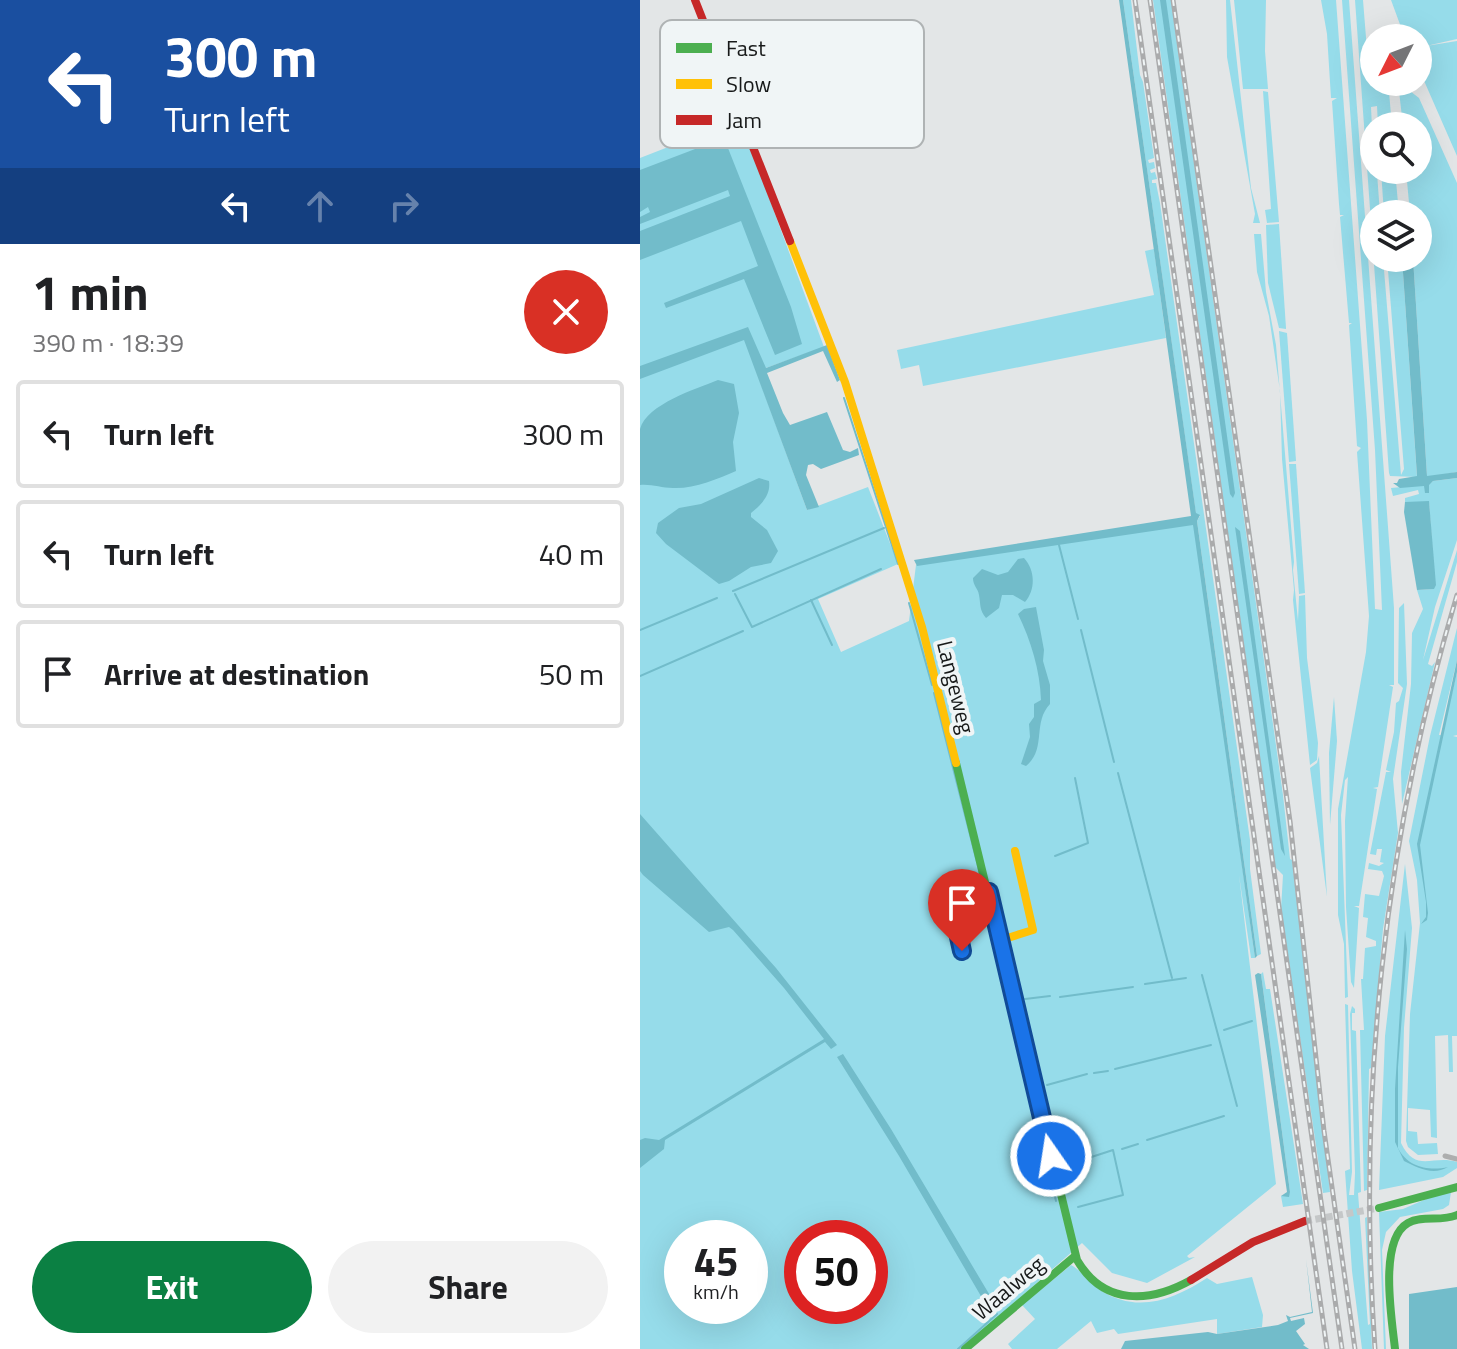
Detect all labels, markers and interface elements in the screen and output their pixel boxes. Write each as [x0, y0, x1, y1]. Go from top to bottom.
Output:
text: 300 m [164, 14, 317, 99]
legend [660, 20, 924, 148]
north arrow [1360, 24, 1432, 96]
map controls [1360, 24, 1432, 272]
text: Fast [726, 31, 766, 65]
icon: left [32, 32, 136, 136]
text: Slow [726, 67, 772, 101]
text: Turn left [164, 91, 290, 146]
text: Jam [726, 103, 762, 137]
button: search [1360, 112, 1432, 184]
icon: left [214, 184, 258, 228]
icon: ahead [298, 184, 342, 228]
icon: right [382, 184, 426, 228]
button: layers [1360, 200, 1432, 272]
text: 1 min [32, 256, 149, 329]
button: close [524, 270, 608, 354]
text: 390 m · 18:39 [32, 323, 184, 362]
text: Turn left [104, 411, 214, 457]
text: 300 m [522, 411, 604, 457]
icon: left [36, 412, 80, 456]
text: Turn left [104, 531, 214, 577]
text: 40 m [539, 531, 604, 577]
icon: left [36, 532, 80, 576]
street label: Langeweg [928, 637, 984, 737]
text: Arrive at destination [104, 651, 369, 697]
text: 50 m [539, 651, 604, 697]
icon: arrive [36, 652, 80, 696]
pin [928, 869, 996, 951]
icon: arrive [940, 881, 984, 925]
position arrow [1009, 1114, 1093, 1198]
speed limit sign: 50 [784, 1220, 888, 1324]
text: 45 [694, 1231, 738, 1292]
button: Exit [32, 1241, 312, 1333]
button: Share [328, 1241, 608, 1333]
street label: Waalweg [964, 1248, 1052, 1328]
text: km/h [693, 1276, 739, 1307]

